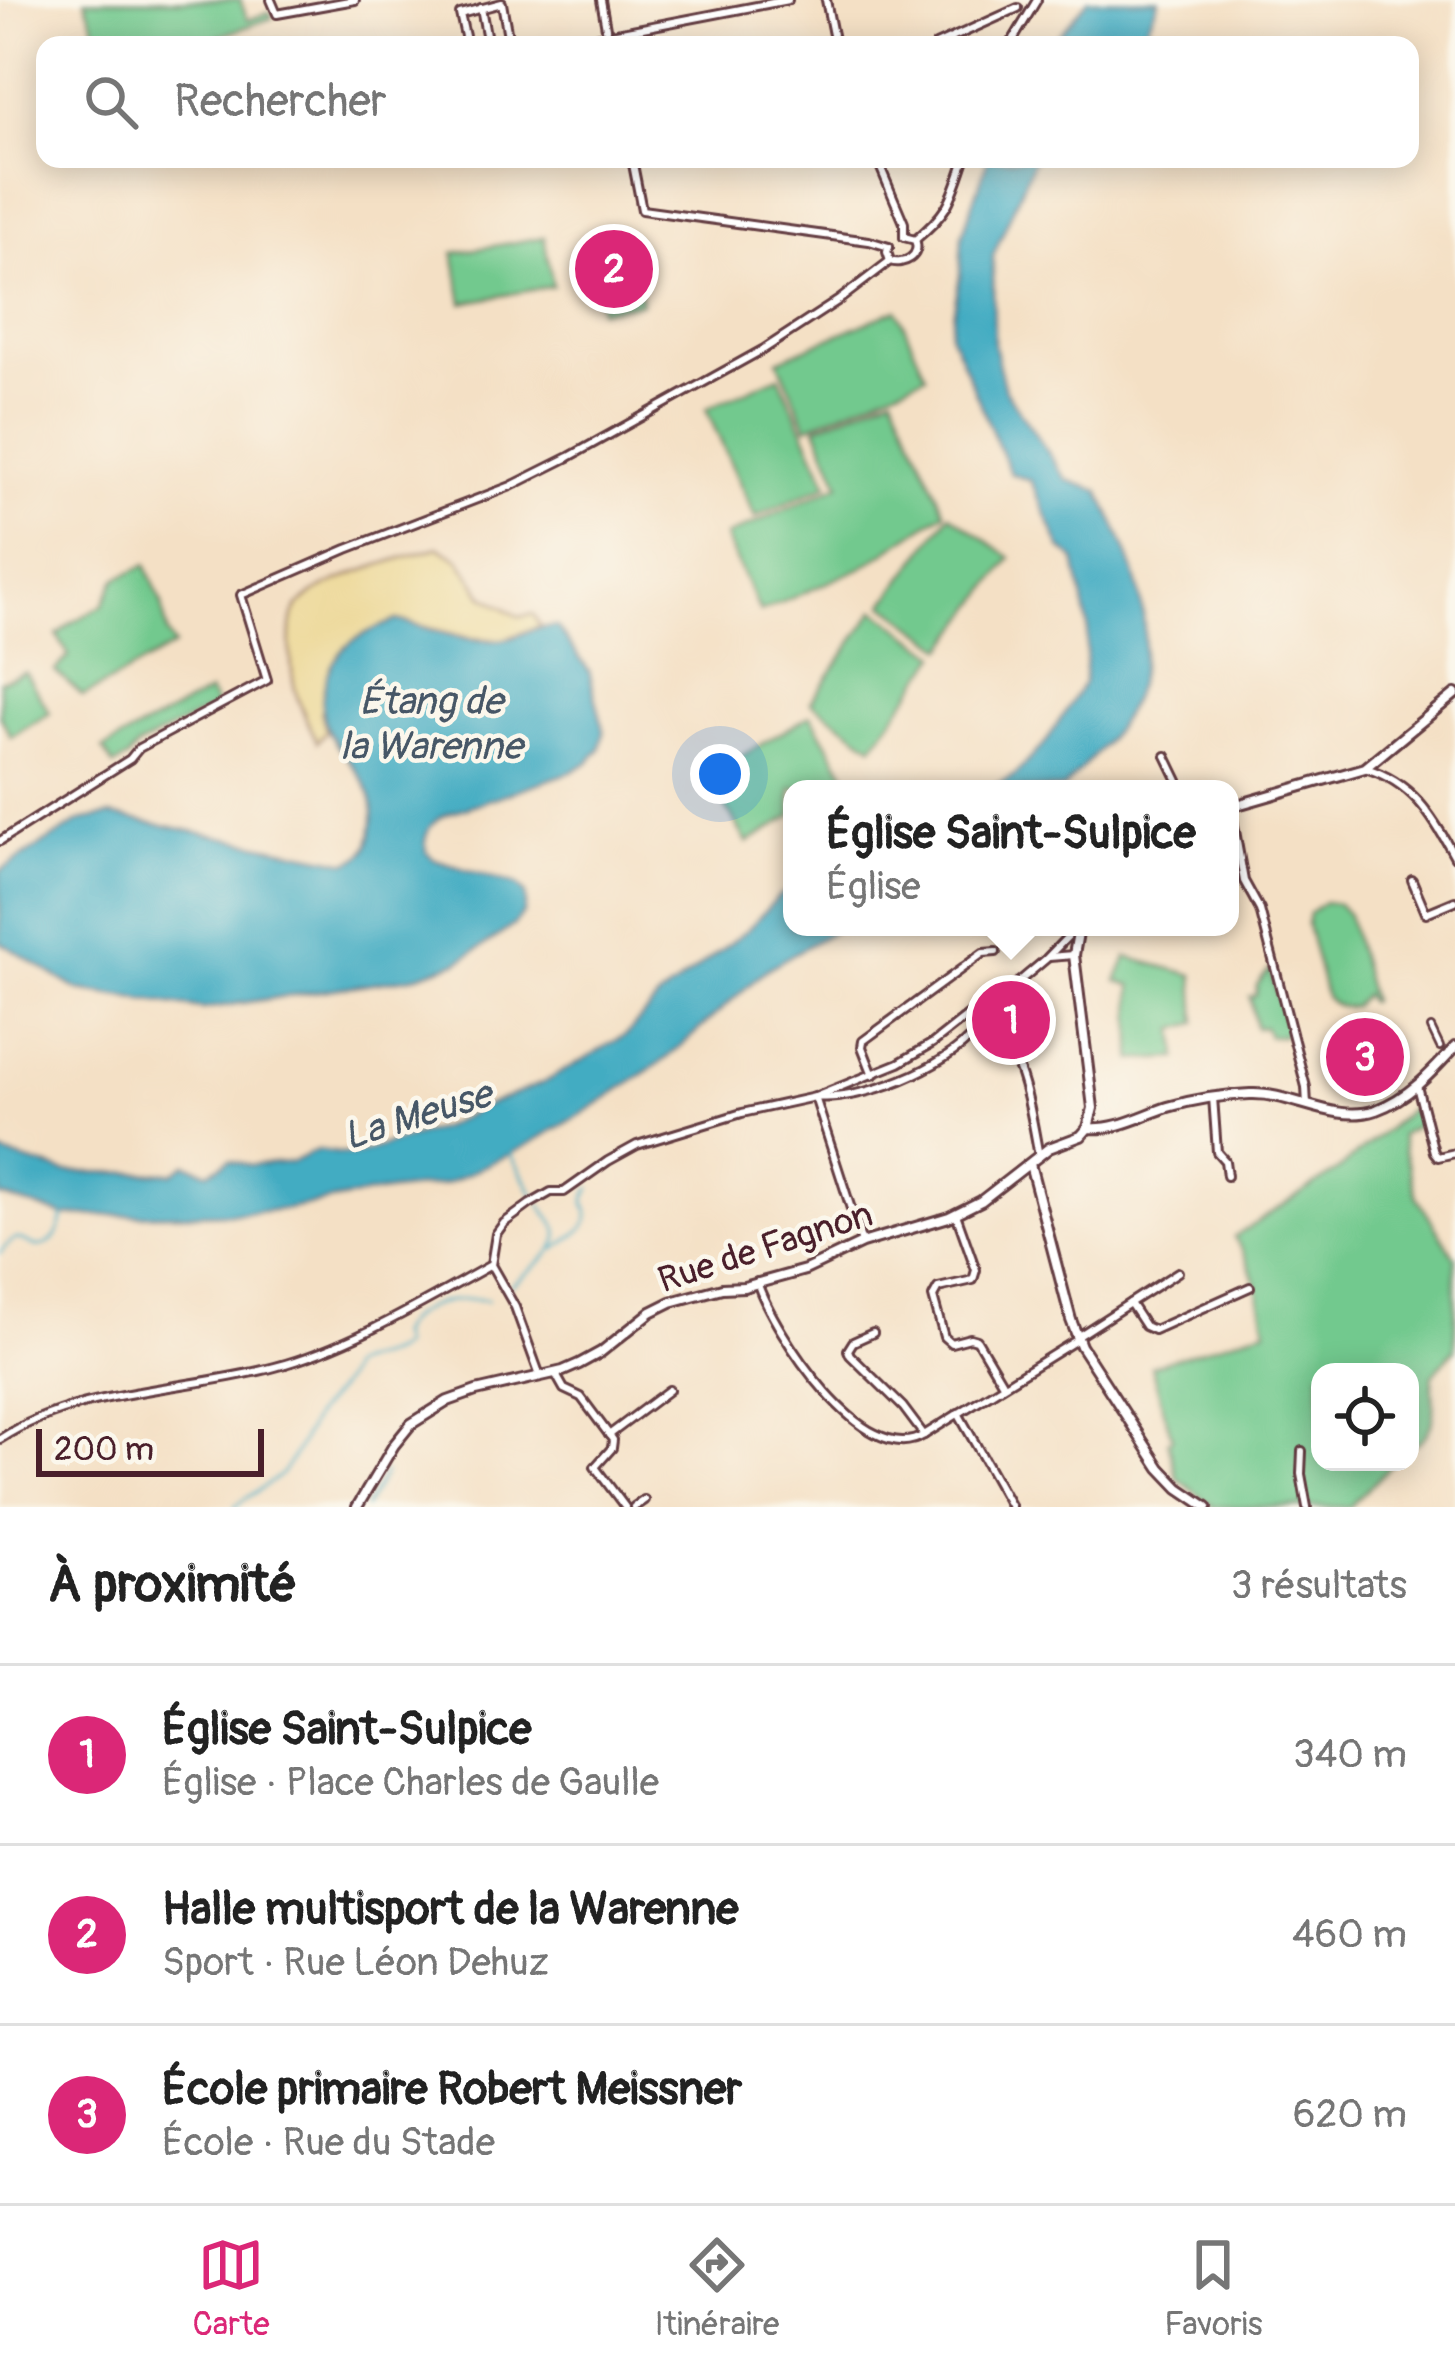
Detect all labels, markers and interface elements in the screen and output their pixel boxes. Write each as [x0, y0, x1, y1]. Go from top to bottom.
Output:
search box [36, 36, 1419, 168]
icon: search [78, 69, 144, 135]
text: Rechercher [174, 74, 387, 130]
pin: 2 [575, 224, 653, 314]
water label: Étang de la Warenne [340, 677, 526, 771]
your location [690, 744, 750, 804]
popup [783, 780, 1239, 936]
text: Église Saint-Sulpice [826, 806, 1196, 862]
text: Église [826, 862, 921, 911]
pin: 1 [972, 975, 1050, 1065]
pin: 3 [1326, 1012, 1404, 1102]
water label: La Meuse [338, 1069, 501, 1161]
street label: Rue de Fagnon [653, 1192, 878, 1303]
map controls [1311, 1363, 1419, 1471]
button: locate [1311, 1363, 1419, 1471]
scale bar [36, 1423, 264, 1476]
text: 200 m [54, 1429, 154, 1470]
text: À proximité [48, 1553, 297, 1617]
text: 3 résultats [1231, 1561, 1407, 1610]
text: Église Saint-Sulpice [162, 1702, 532, 1758]
text: 1 [79, 1730, 95, 1779]
text: 340 m [1293, 1730, 1407, 1779]
text: Église · Place Charles de Gaulle [162, 1758, 659, 1807]
text: Halle multisport de la Warenne [162, 1882, 739, 1938]
text: 2 [76, 1910, 98, 1959]
text: 460 m [1292, 1910, 1407, 1959]
text: Sport · Rue Léon Dehuz [162, 1938, 549, 1987]
text: École primaire Robert Meissner [162, 2062, 742, 2118]
text: 3 [76, 2090, 98, 2139]
text: 620 m [1293, 2090, 1407, 2139]
text: École · Rue du Stade [162, 2118, 495, 2167]
tab: Carte [192, 2232, 270, 2345]
tab: Itinéraire [655, 2232, 779, 2345]
tab: Favoris [1164, 2232, 1262, 2345]

